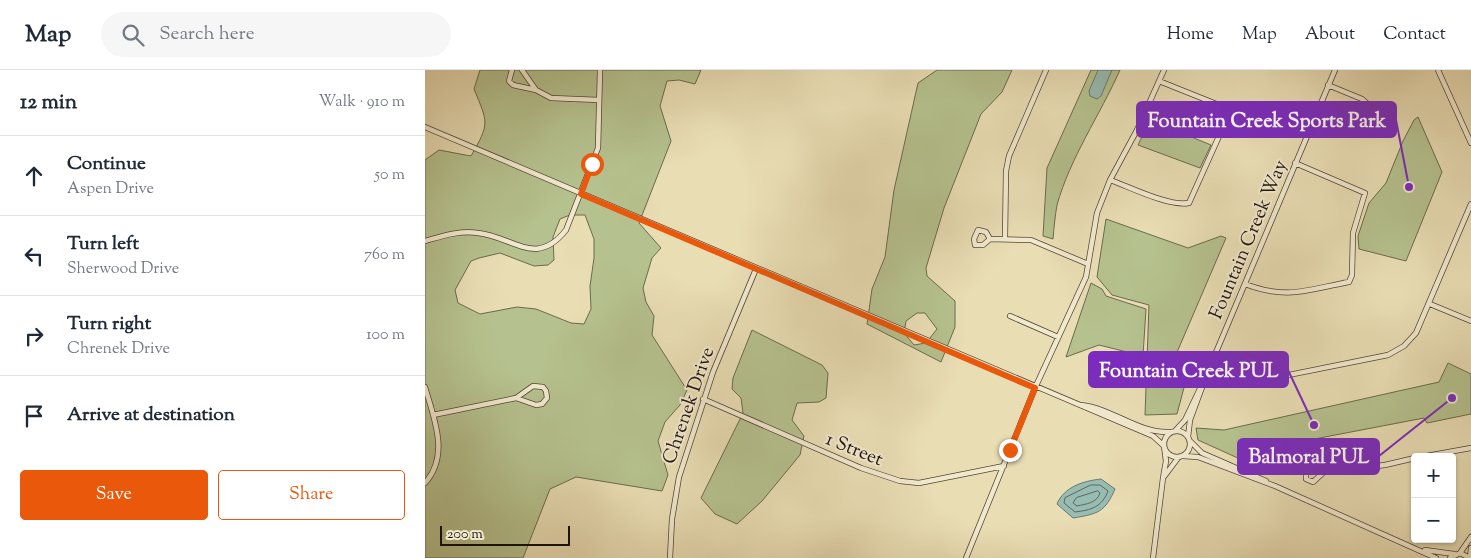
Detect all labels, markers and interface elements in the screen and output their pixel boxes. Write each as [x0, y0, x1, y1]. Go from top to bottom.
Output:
search box [101, 12, 451, 57]
text: Map [25, 18, 71, 52]
icon: search [119, 21, 147, 49]
text: Search here [159, 21, 255, 48]
text: Home [1167, 22, 1214, 48]
text: Map [1242, 22, 1277, 48]
text: About [1305, 22, 1355, 48]
text: Contact [1383, 22, 1446, 48]
text: 12 min [20, 88, 77, 118]
text: Walk · 910 m [318, 91, 405, 114]
callout: Fountain Creek Sports Park [1137, 102, 1396, 137]
text: Fountain Creek Sports Park [1148, 108, 1386, 137]
text: Continue [67, 151, 146, 178]
route start [581, 153, 604, 176]
street label: Fountain Creek Way [1204, 156, 1295, 324]
icon: ahead [20, 162, 48, 190]
text: 50 m [374, 164, 405, 187]
text: Aspen Drive [67, 178, 154, 201]
text: Turn left [67, 231, 139, 258]
icon: left [20, 242, 48, 270]
text: 760 m [364, 244, 405, 267]
text: Sherwood Drive [67, 258, 179, 281]
text: Turn right [67, 311, 151, 338]
icon: right [20, 322, 48, 350]
text: 100 m [366, 324, 405, 347]
text: Chrenek Drive [67, 338, 170, 361]
street label: Chrenek Drive [657, 344, 722, 468]
callout: Fountain Creek PUL [1089, 352, 1288, 387]
text: Fountain Creek PUL [1099, 358, 1280, 387]
icon: arrive [20, 402, 48, 430]
text: Arrive at destination [67, 402, 235, 429]
street label: 1 Street [821, 427, 887, 474]
route end [999, 439, 1022, 462]
callout: Balmoral PUL [1238, 439, 1379, 474]
text: Balmoral PUL [1249, 444, 1370, 473]
map controls [1411, 453, 1456, 543]
button: + [1411, 453, 1456, 498]
button: Save [20, 470, 208, 520]
button: Share [218, 470, 405, 520]
button: − [1411, 498, 1456, 543]
scale bar [440, 523, 570, 546]
text: 200 m [447, 525, 483, 545]

